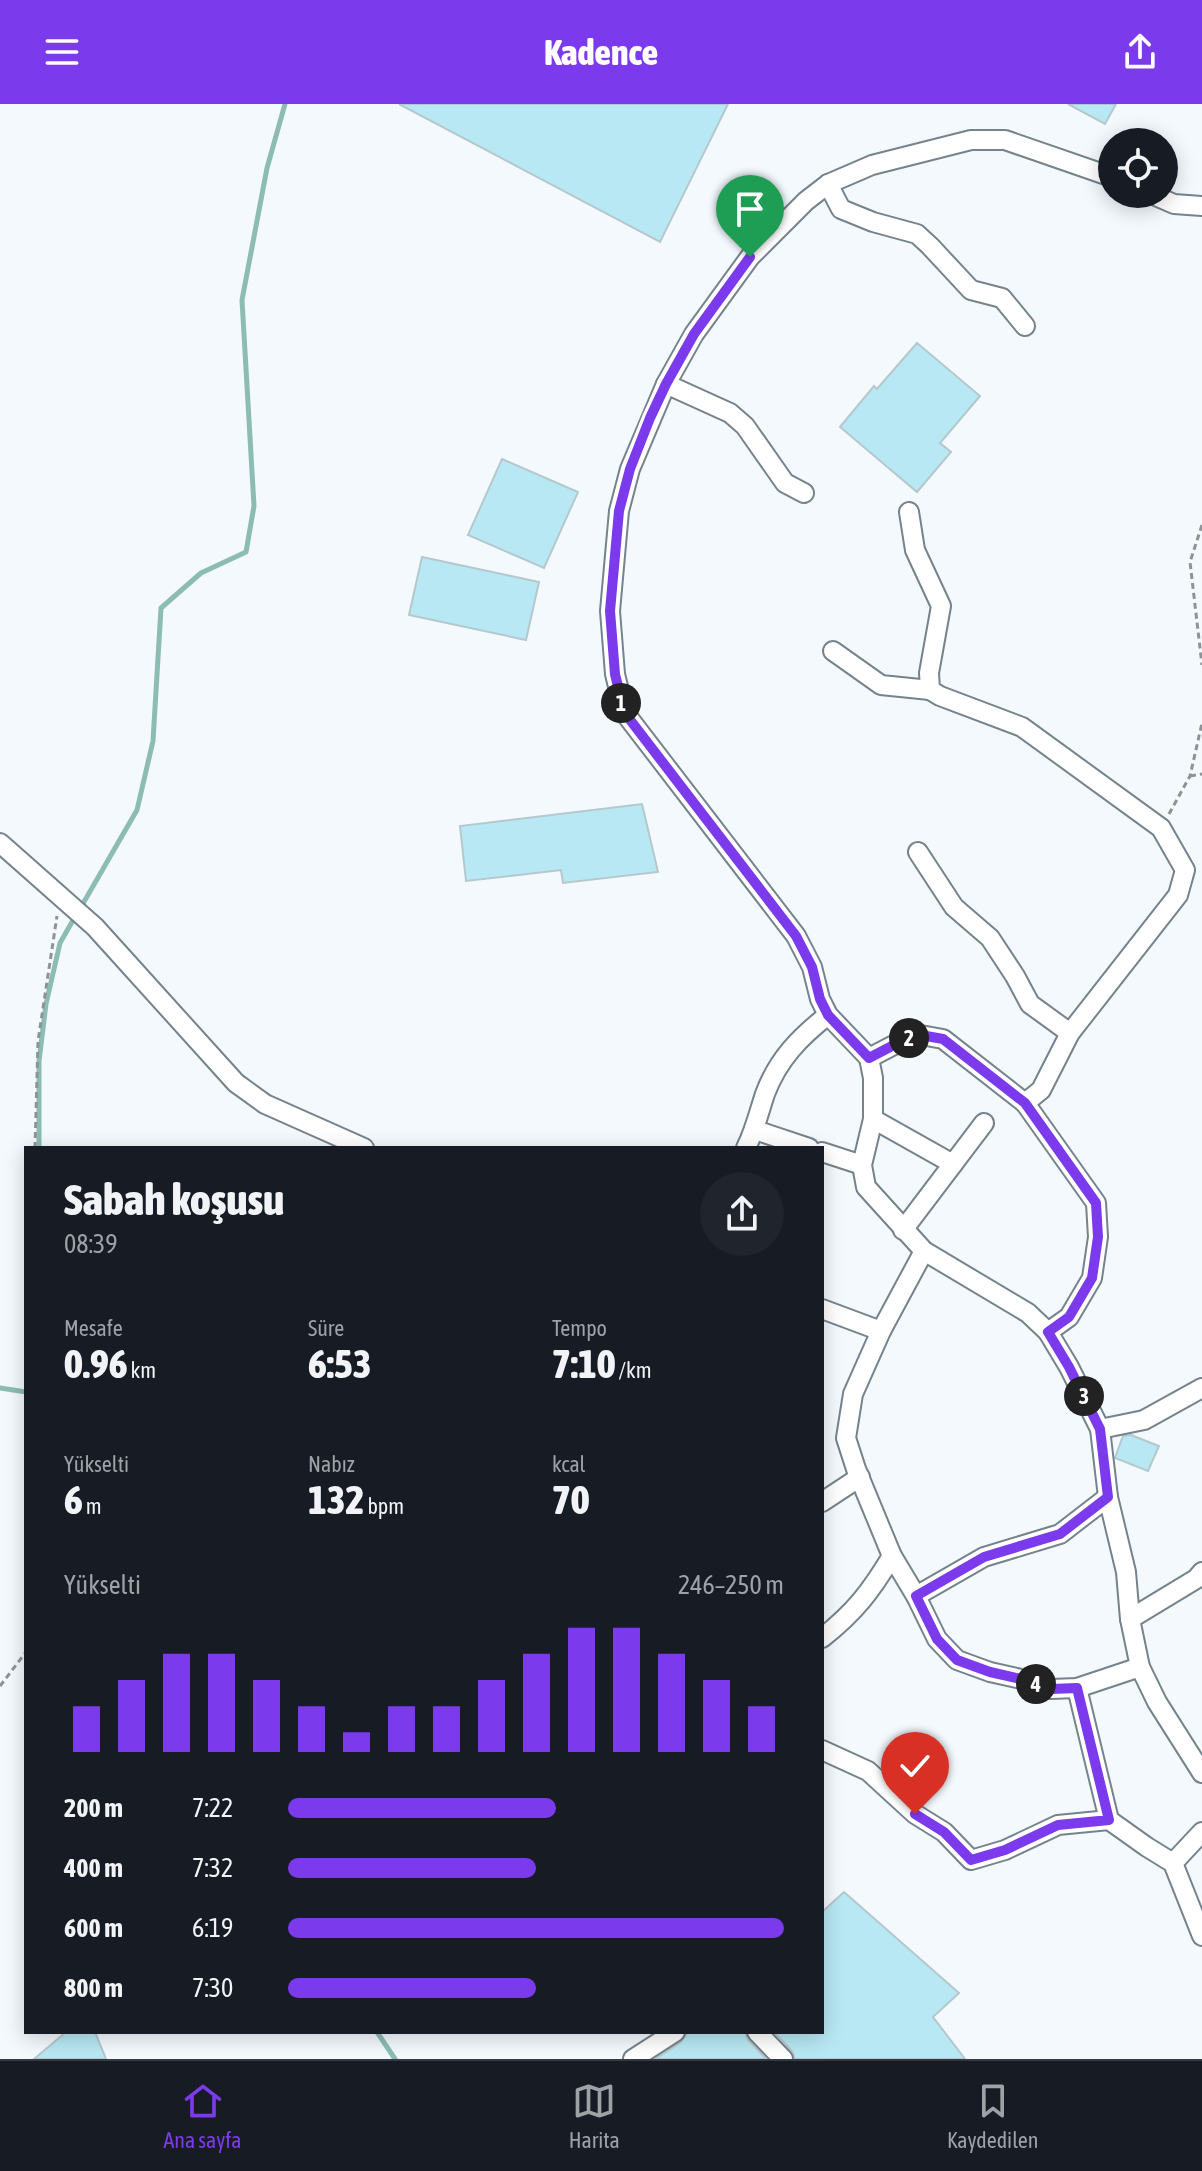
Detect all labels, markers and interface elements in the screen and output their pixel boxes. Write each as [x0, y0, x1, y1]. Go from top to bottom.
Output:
icon: menu [40, 30, 84, 74]
icon: share [1118, 30, 1162, 74]
text: Kadence [544, 31, 658, 73]
map controls [1098, 128, 1178, 208]
button: locate [1098, 128, 1178, 208]
pin [716, 175, 784, 257]
icon: arrive [728, 187, 772, 231]
pin: 1 [601, 683, 641, 723]
text: 1 [616, 690, 626, 716]
pin: 2 [889, 1018, 929, 1058]
text: 2 [904, 1025, 914, 1051]
button: share [700, 1172, 784, 1256]
text: Sabah koşusu [64, 1174, 284, 1224]
text: 08:39 [64, 1229, 118, 1259]
text: Mesafe [64, 1315, 123, 1341]
text: Süre [308, 1315, 344, 1341]
text: Tempo [552, 1315, 607, 1341]
text: 0.96 [64, 1341, 128, 1386]
text: 6:53 [308, 1341, 372, 1386]
text: 7:10 [552, 1341, 616, 1386]
text: km [128, 1357, 156, 1383]
text: /km [616, 1357, 652, 1383]
pin: 3 [1064, 1376, 1104, 1416]
text: 3 [1079, 1383, 1089, 1409]
text: Yükselti [64, 1451, 129, 1477]
text: Nabız [308, 1451, 355, 1477]
text: kcal [552, 1451, 585, 1477]
text: 6 [64, 1477, 83, 1522]
text: 132 [308, 1477, 364, 1522]
text: 70 [552, 1477, 590, 1522]
text: m [83, 1493, 102, 1519]
text: bpm [364, 1493, 404, 1519]
text: Yükselti [64, 1570, 141, 1600]
text: 246–250 m [678, 1570, 784, 1600]
pin: 4 [1016, 1664, 1056, 1704]
text: 4 [1031, 1671, 1041, 1697]
pin [881, 1732, 949, 1814]
icon: check [893, 1744, 937, 1788]
text: 200 m [64, 1793, 123, 1823]
text: 7:22 [192, 1793, 233, 1823]
text: 400 m [64, 1853, 123, 1883]
text: 7:32 [192, 1853, 233, 1883]
text: 600 m [64, 1913, 123, 1943]
text: 6:19 [192, 1913, 233, 1943]
text: 800 m [64, 1973, 123, 2003]
text: 7:30 [192, 1973, 233, 2003]
tab: Ana sayfa [164, 2079, 242, 2153]
tab: Harita [569, 2079, 620, 2153]
tab: Kaydedilen [947, 2079, 1038, 2153]

